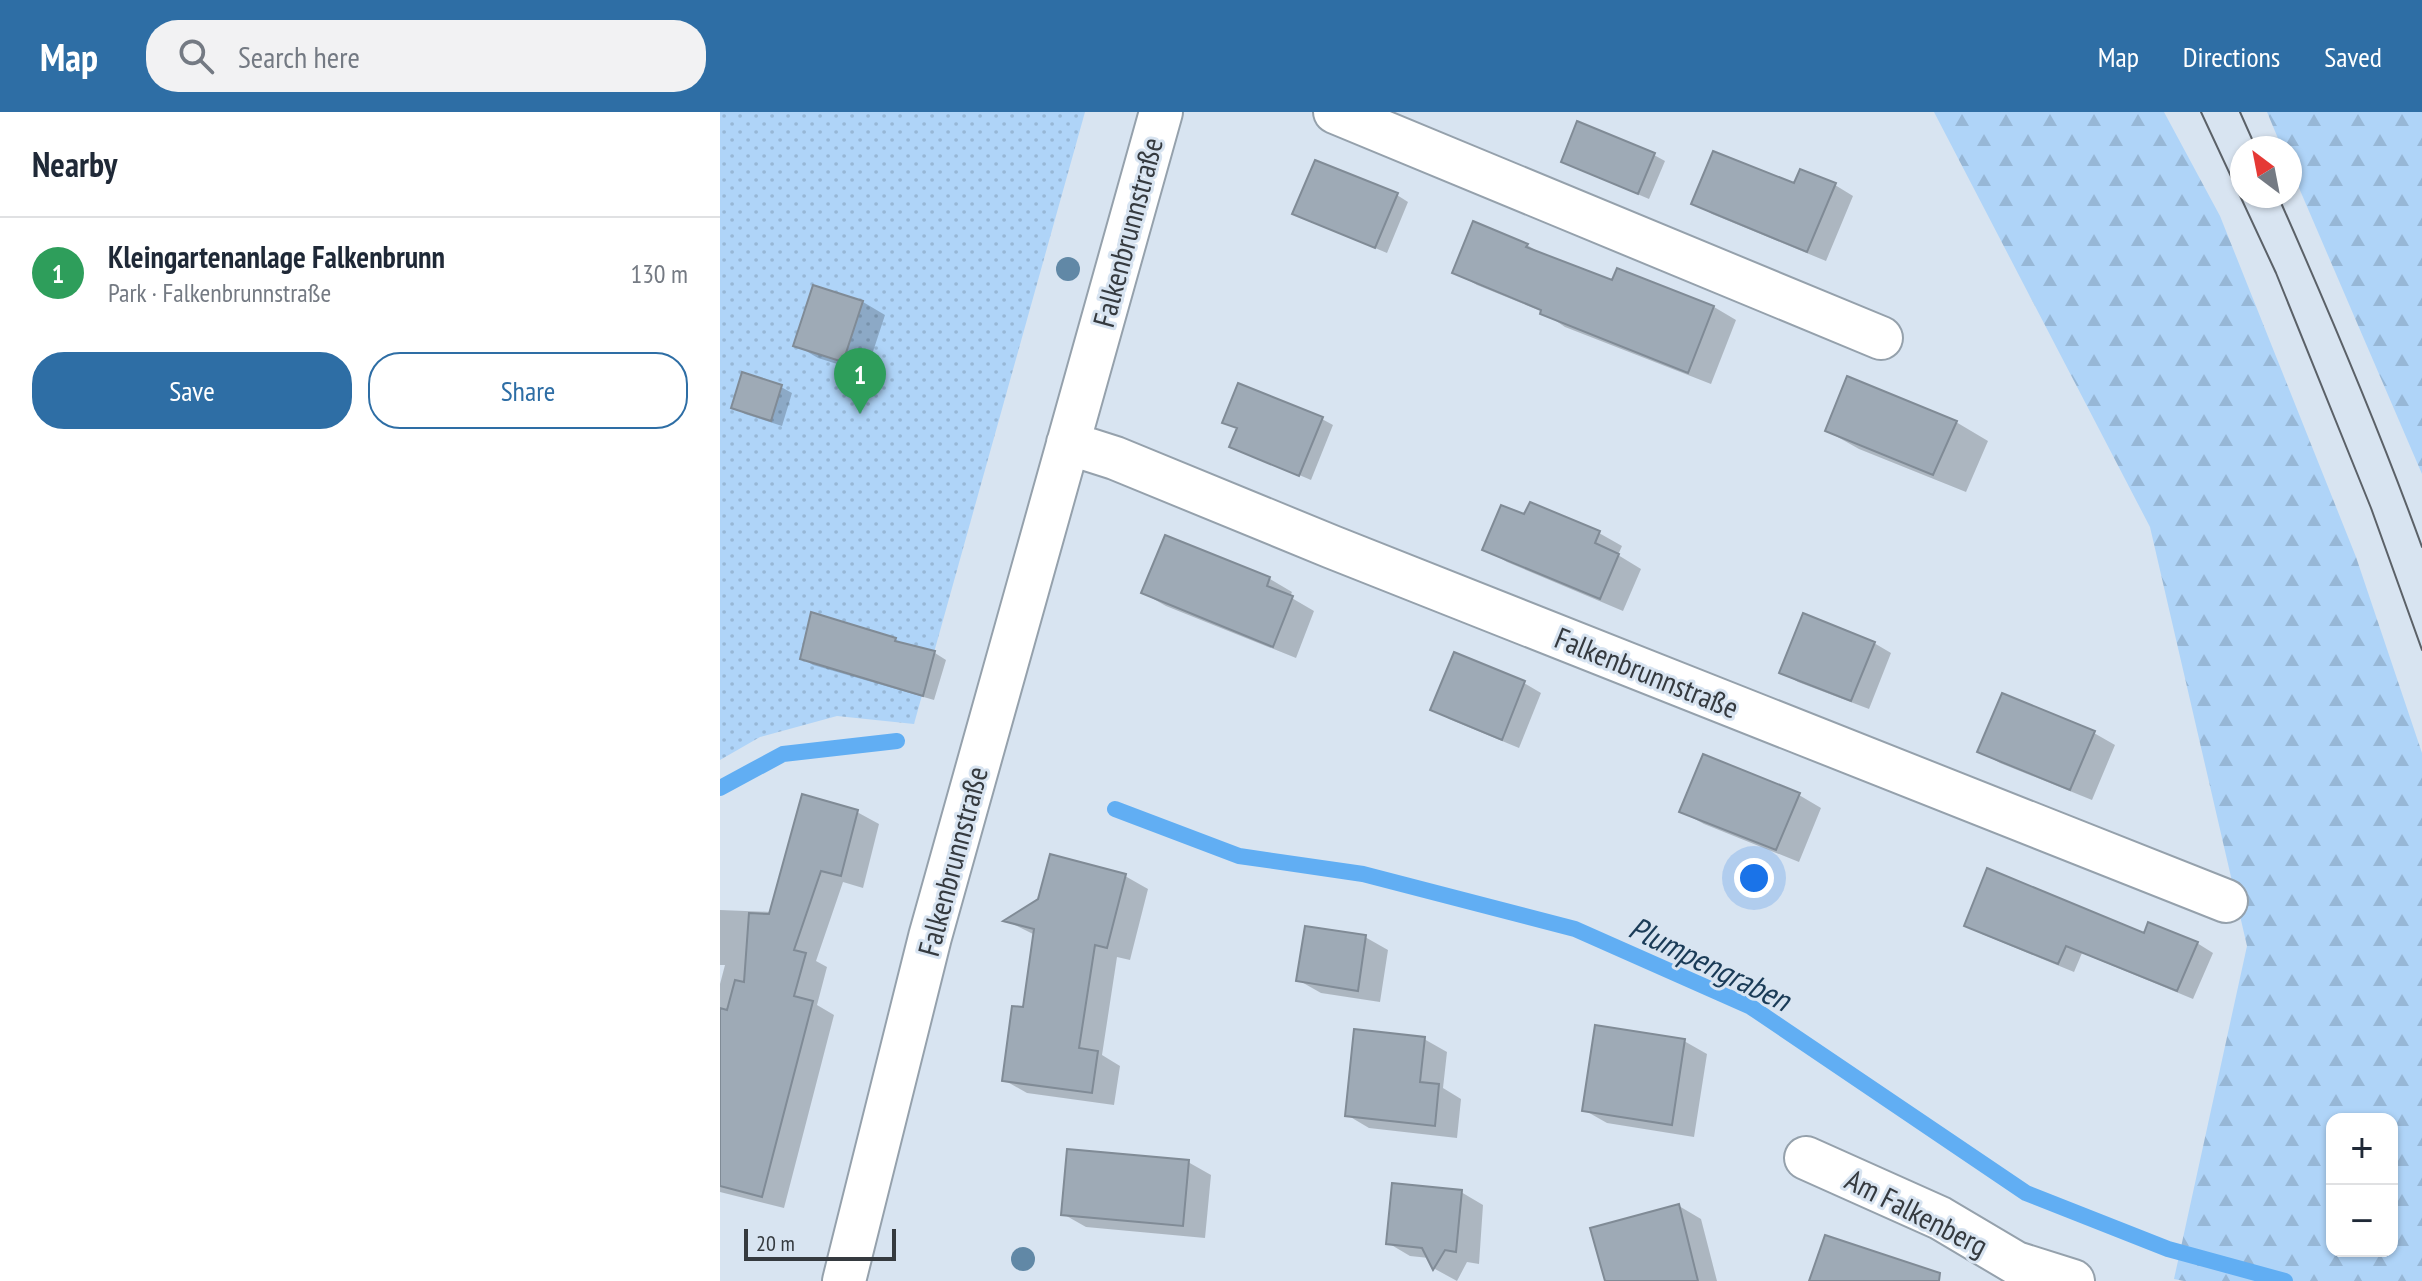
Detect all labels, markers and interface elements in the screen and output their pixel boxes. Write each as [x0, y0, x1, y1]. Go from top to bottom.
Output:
search box [146, 20, 706, 92]
text: Map [40, 32, 98, 81]
icon: search [174, 34, 218, 78]
text: Search here [238, 37, 360, 76]
text: Map [2098, 38, 2139, 75]
text: Directions [2183, 38, 2280, 75]
text: Saved [2324, 38, 2382, 75]
street label: Falkenbrunnstraße [1083, 133, 1171, 331]
north arrow [2230, 136, 2302, 208]
text: Nearby [32, 142, 117, 186]
text: Kleingartenanlage Falkenbrunn [108, 237, 445, 276]
text: 1 [52, 257, 64, 290]
text: 130 m [630, 257, 688, 290]
text: Park · Falkenbrunnstraße [108, 276, 331, 309]
pin: 1 [834, 348, 886, 414]
button: Save [32, 352, 352, 429]
button: Share [368, 352, 688, 429]
street label: Falkenbrunnstraße [1550, 617, 1744, 727]
street label: Falkenbrunnstraße [908, 762, 996, 960]
your location [1734, 858, 1774, 898]
water label: Plumpengraben [1622, 906, 1799, 1021]
map controls [2326, 1113, 2398, 1257]
button: + [2326, 1113, 2398, 1185]
street label: Am Falkenberg [1839, 1159, 1995, 1265]
button: − [2326, 1185, 2398, 1257]
scale bar [744, 1225, 896, 1261]
text: 20 m [756, 1229, 795, 1257]

